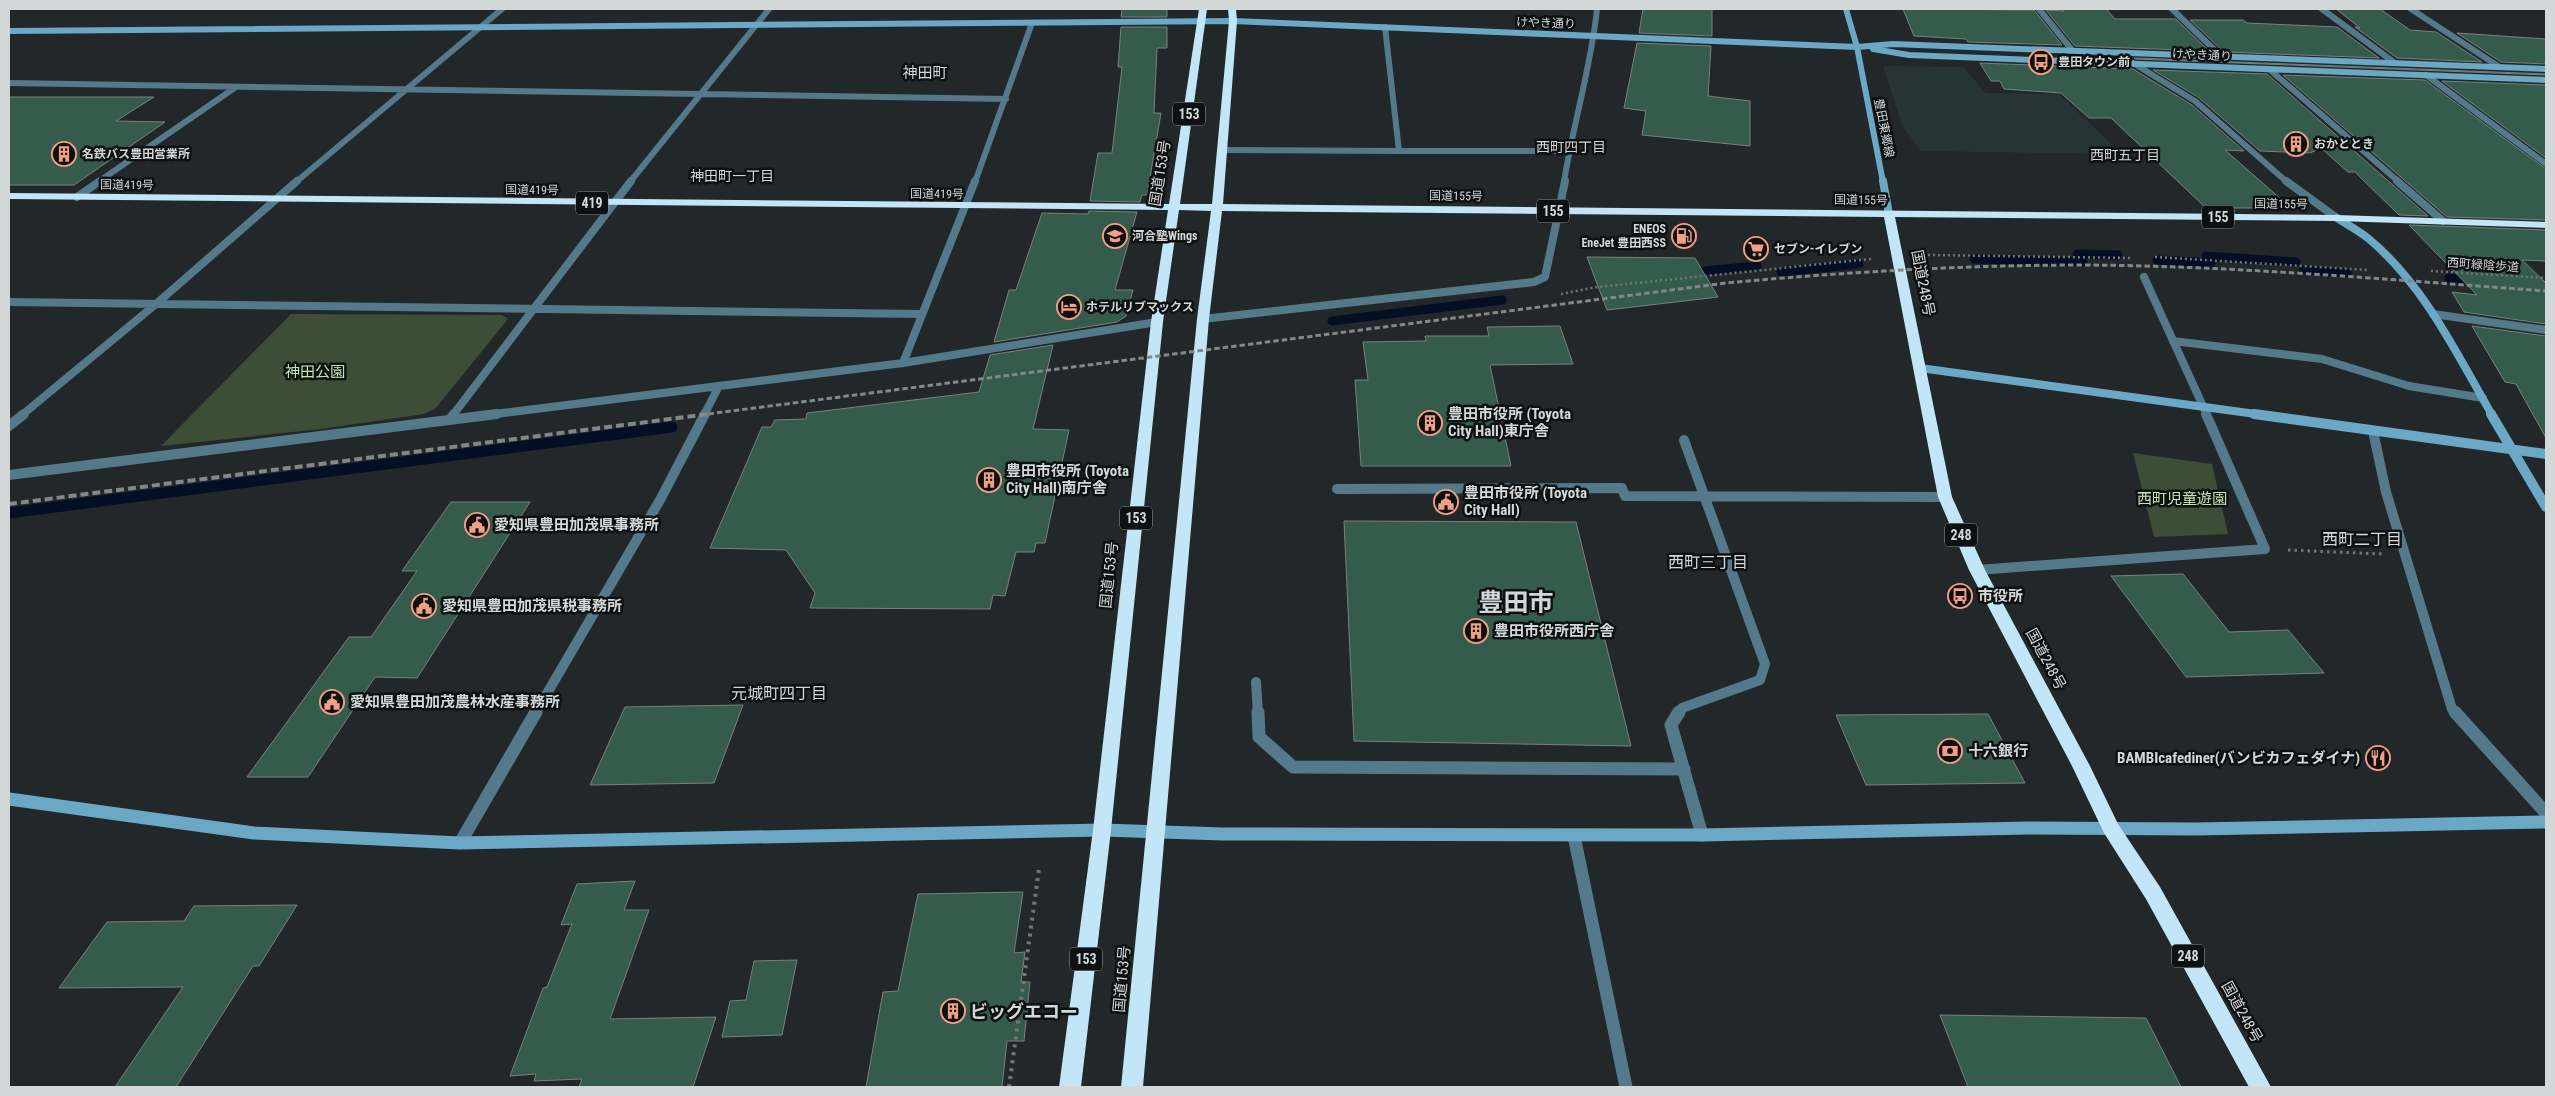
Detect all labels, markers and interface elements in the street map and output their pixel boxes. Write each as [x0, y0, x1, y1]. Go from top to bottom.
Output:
street label: けやき通り [1516, 15, 1576, 31]
street label: けやき通り [2172, 46, 2232, 64]
bus stop icon: 豊田タウン前 [2028, 49, 2054, 75]
place label: 豊田タウン前 [2058, 55, 2130, 69]
district label: 神田町 [902, 64, 948, 82]
street label: 豊田東郷線 [1871, 97, 1897, 159]
road number: 153 [1173, 102, 1205, 126]
building icon: おかととき [2283, 131, 2309, 157]
place label: おかととき [2314, 137, 2374, 151]
street label: 国道153号 [1146, 138, 1174, 208]
district label: 西町四丁目 [1536, 139, 1606, 155]
building icon: 名鉄バス豊田営業所 [51, 141, 77, 167]
place label: 名鉄バス豊田営業所 [82, 147, 190, 161]
district label: 西町五丁目 [2090, 147, 2160, 163]
district label: 神田町一丁目 [690, 168, 774, 184]
street label: 国道419号 [100, 178, 154, 192]
street label: 国道419号 [505, 183, 559, 197]
street label: 国道419号 [910, 187, 964, 201]
street label: 国道155号 [1429, 189, 1483, 203]
road number: 419 [576, 192, 608, 214]
street label: 国道155号 [1834, 193, 1888, 207]
street label: 国道155号 [2254, 197, 2308, 211]
road number: 155 [1537, 200, 1569, 222]
road number: 155 [2202, 206, 2234, 228]
place label: ENEOS EneJet 豊田西SS [1581, 222, 1667, 250]
school or university icon: 河合塾Wings [1102, 223, 1128, 249]
fuel station icon: ENEOS EneJet 豊田西SS [1671, 223, 1697, 249]
place label: 河合塾Wings [1132, 229, 1198, 243]
supermarket icon: セブン-イレブン [1743, 236, 1769, 262]
place label: セブン-イレブン [1774, 242, 1862, 256]
street label: 国道248号 [1908, 248, 1938, 318]
street label: 西町緑陰歩道 [2447, 256, 2519, 274]
hotel icon: ホテルリブマックス [1056, 294, 1082, 320]
place label: ホテルリブマックス [1086, 300, 1194, 314]
park label: 神田公園 [285, 363, 345, 381]
place label: 豊田市役所 (Toyota City Hall)東庁舎 [1448, 405, 1571, 440]
building icon: 豊田市役所 (Toyota City Hall)東庁舎 [1417, 410, 1443, 436]
place label: 豊田市役所 (Toyota City Hall)南庁舎 [1006, 462, 1129, 497]
building icon: 豊田市役所 (Toyota City Hall)南庁舎 [976, 467, 1002, 493]
place label: 豊田市役所 (Toyota City Hall) [1464, 484, 1587, 519]
public building icon: 豊田市役所 (Toyota City Hall) [1433, 489, 1459, 515]
park label: 西町児童遊園 [2137, 490, 2227, 508]
road number: 153 [1120, 506, 1152, 530]
public building icon: 愛知県豊田加茂県事務所 [464, 512, 490, 538]
place label: 愛知県豊田加茂県事務所 [494, 516, 659, 534]
road number: 248 [1945, 524, 1977, 546]
district label: 西町二丁目 [2322, 530, 2402, 549]
street label: 国道153号 [1097, 541, 1121, 609]
district label: 西町三丁目 [1668, 553, 1748, 572]
bus stop icon: 市役所 [1947, 583, 1973, 609]
place label: 市役所 [1978, 587, 2023, 605]
district label: 豊田市 [1478, 588, 1554, 617]
public building icon: 愛知県豊田加茂県税事務所 [411, 593, 437, 619]
place label: 愛知県豊田加茂県税事務所 [442, 597, 622, 615]
building icon: 豊田市役所西庁舎 [1463, 618, 1489, 644]
place label: 豊田市役所西庁舎 [1494, 622, 1615, 640]
street label: 国道248号 [2022, 625, 2070, 693]
district label: 元城町四丁目 [731, 684, 827, 703]
public building icon: 愛知県豊田加茂農林水産事務所 [319, 689, 345, 715]
place label: 愛知県豊田加茂農林水産事務所 [350, 693, 560, 711]
bank icon: 十六銀行 [1937, 738, 1963, 764]
place label: 十六銀行 [1968, 742, 2028, 760]
restaurant icon: BAMBIcafediner(バンビカフェダイナ) [2365, 745, 2391, 771]
place label: BAMBIcafediner(バンビカフェダイナ) [2117, 749, 2360, 767]
road number: 248 [2172, 944, 2204, 968]
street label: 国道153号 [1110, 945, 1134, 1013]
road number: 153 [1070, 948, 1102, 971]
street label: 国道248号 [2218, 978, 2266, 1046]
building icon: ビッグエコー [940, 998, 966, 1024]
place label: ビッグエコー [970, 1001, 1078, 1022]

